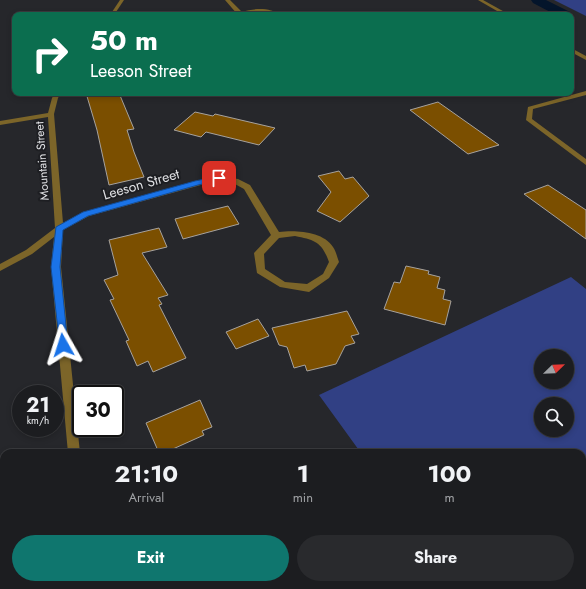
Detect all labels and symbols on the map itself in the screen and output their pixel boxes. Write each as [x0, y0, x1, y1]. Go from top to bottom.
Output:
street label: Mountain Street [30, 121, 54, 201]
pin [202, 161, 236, 195]
street label: Leeson Street [100, 163, 182, 204]
position arrow [42, 324, 84, 366]
north arrow [534, 349, 574, 389]
speed limit sign: 30 [72, 385, 124, 437]

